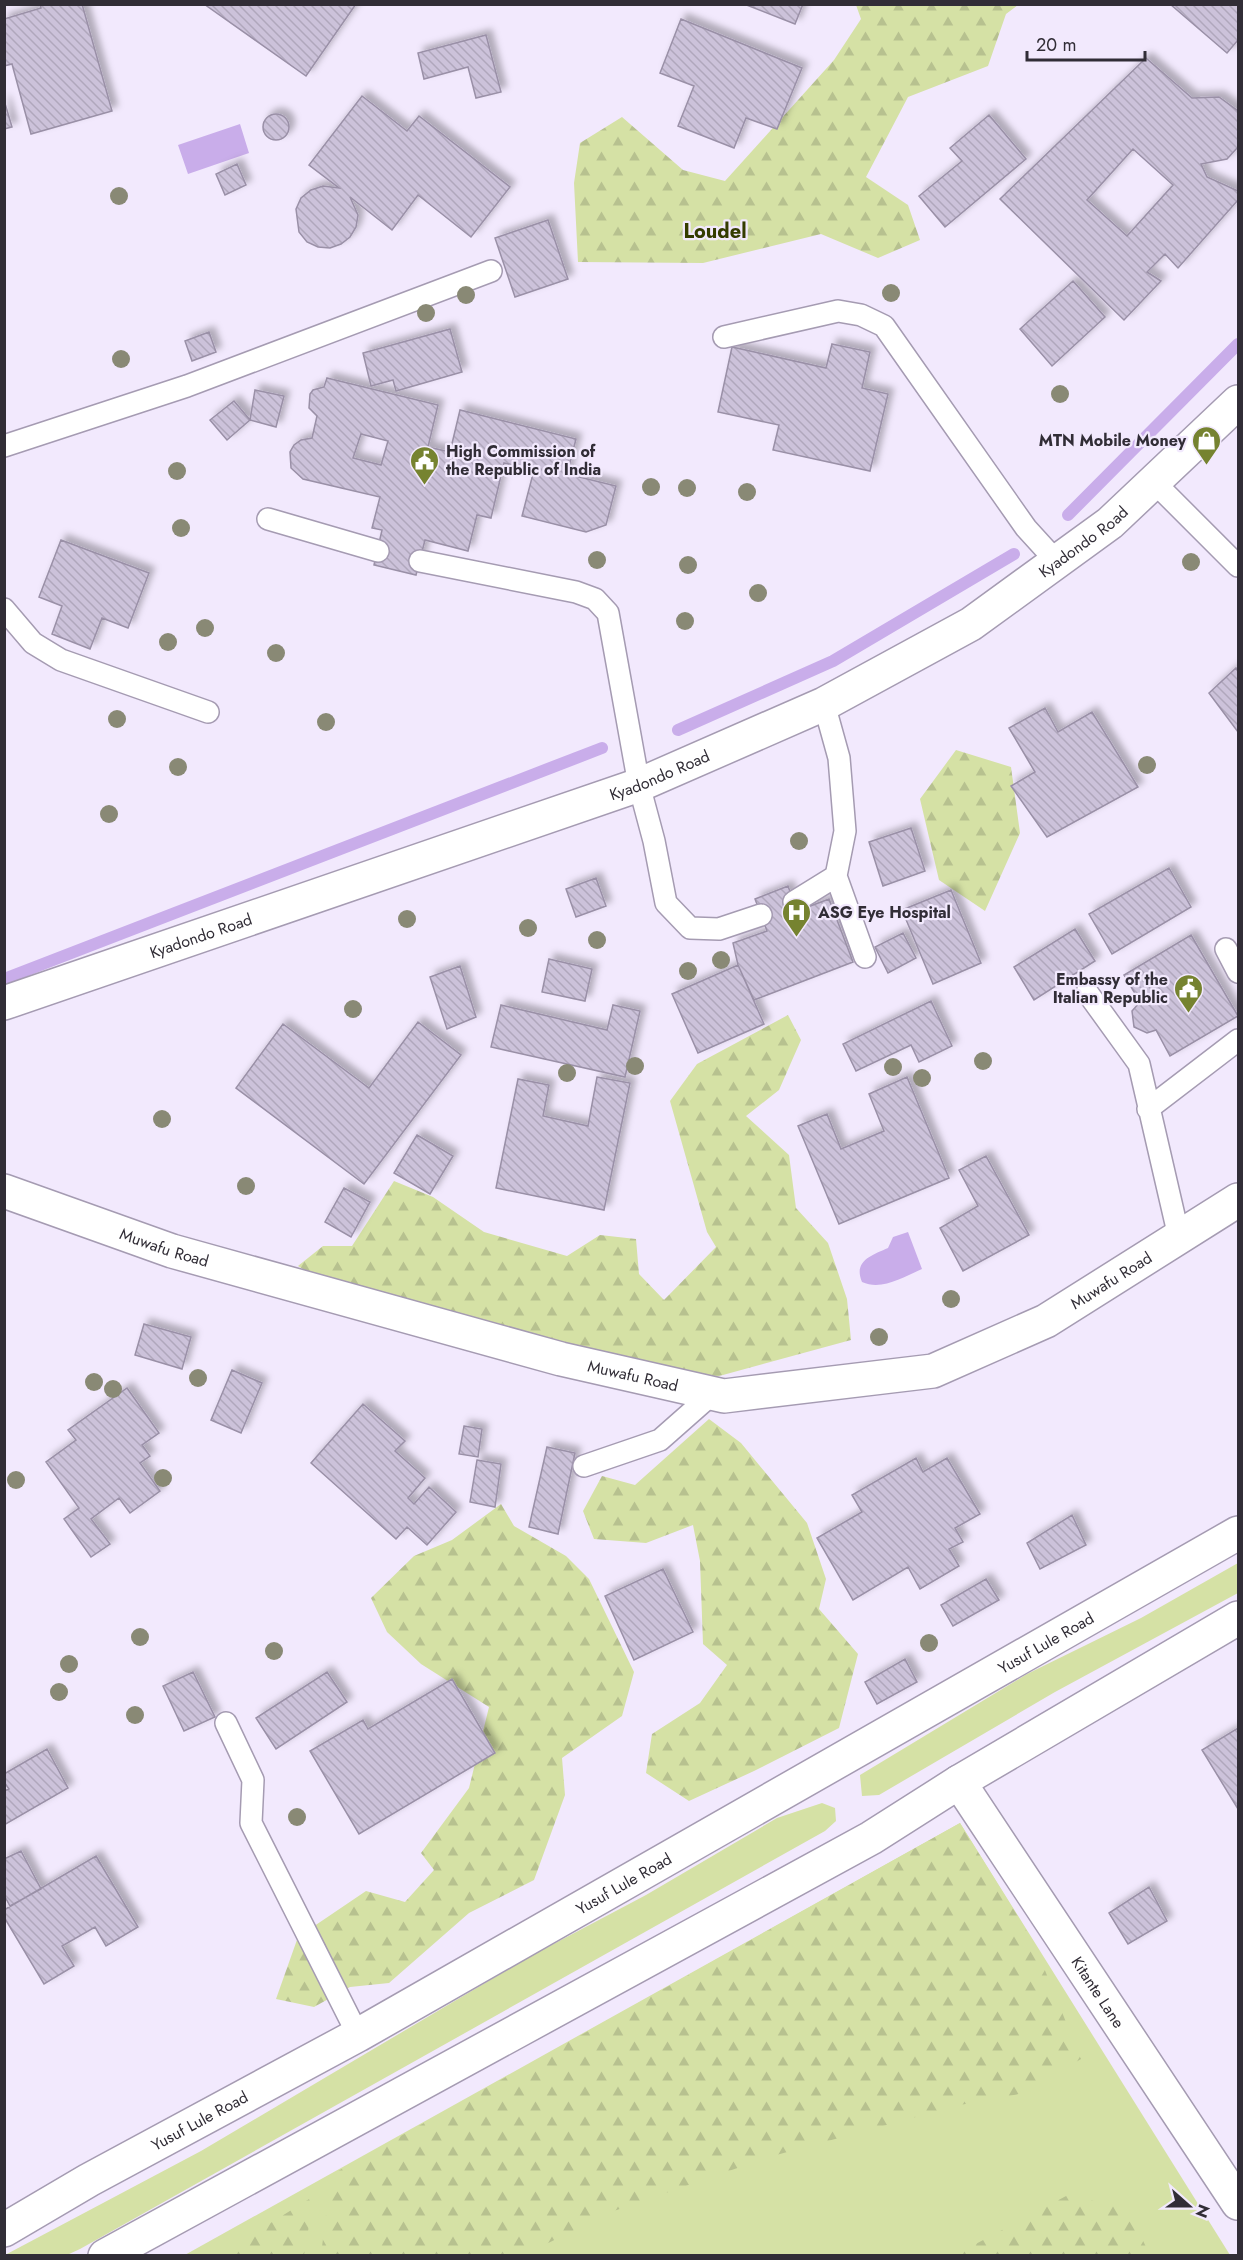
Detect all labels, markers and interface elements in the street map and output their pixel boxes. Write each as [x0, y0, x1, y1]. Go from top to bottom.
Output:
scale bar [1027, 24, 1146, 62]
text: 20 m [1036, 32, 1076, 58]
district label: Loudel [683, 217, 747, 246]
shop icon: MTN Mobile Money [1191, 424, 1223, 466]
place label: MTN Mobile Money [1039, 429, 1187, 452]
place label: High Commission of the Republic of India [446, 440, 601, 481]
public building icon: High Commission of the Republic of India [409, 444, 441, 486]
street label: Kyadondo Road [1034, 500, 1133, 583]
street label: Kyadondo Road [606, 744, 713, 806]
hospital icon: ASG Eye Hospital [781, 896, 813, 938]
place label: ASG Eye Hospital [817, 901, 951, 924]
street label: Kyadondo Road [147, 907, 255, 964]
place label: Embassy of the Italian Republic [1053, 968, 1168, 1009]
public building icon: Embassy of the Italian Republic [1173, 972, 1205, 1014]
street label: Muwafu Road [117, 1222, 211, 1272]
street label: Muwafu Road [1066, 1246, 1156, 1314]
street label: Muwafu Road [586, 1354, 681, 1397]
street label: Yusuf Lule Road [994, 1606, 1098, 1679]
street label: Yusuf Lule Road [571, 1847, 676, 1920]
street label: Kitante Lane [1066, 1952, 1130, 2032]
street label: Yusuf Lule Road [147, 2085, 252, 2156]
north arrow [1159, 2176, 1219, 2236]
text: N [1190, 2201, 1216, 2221]

